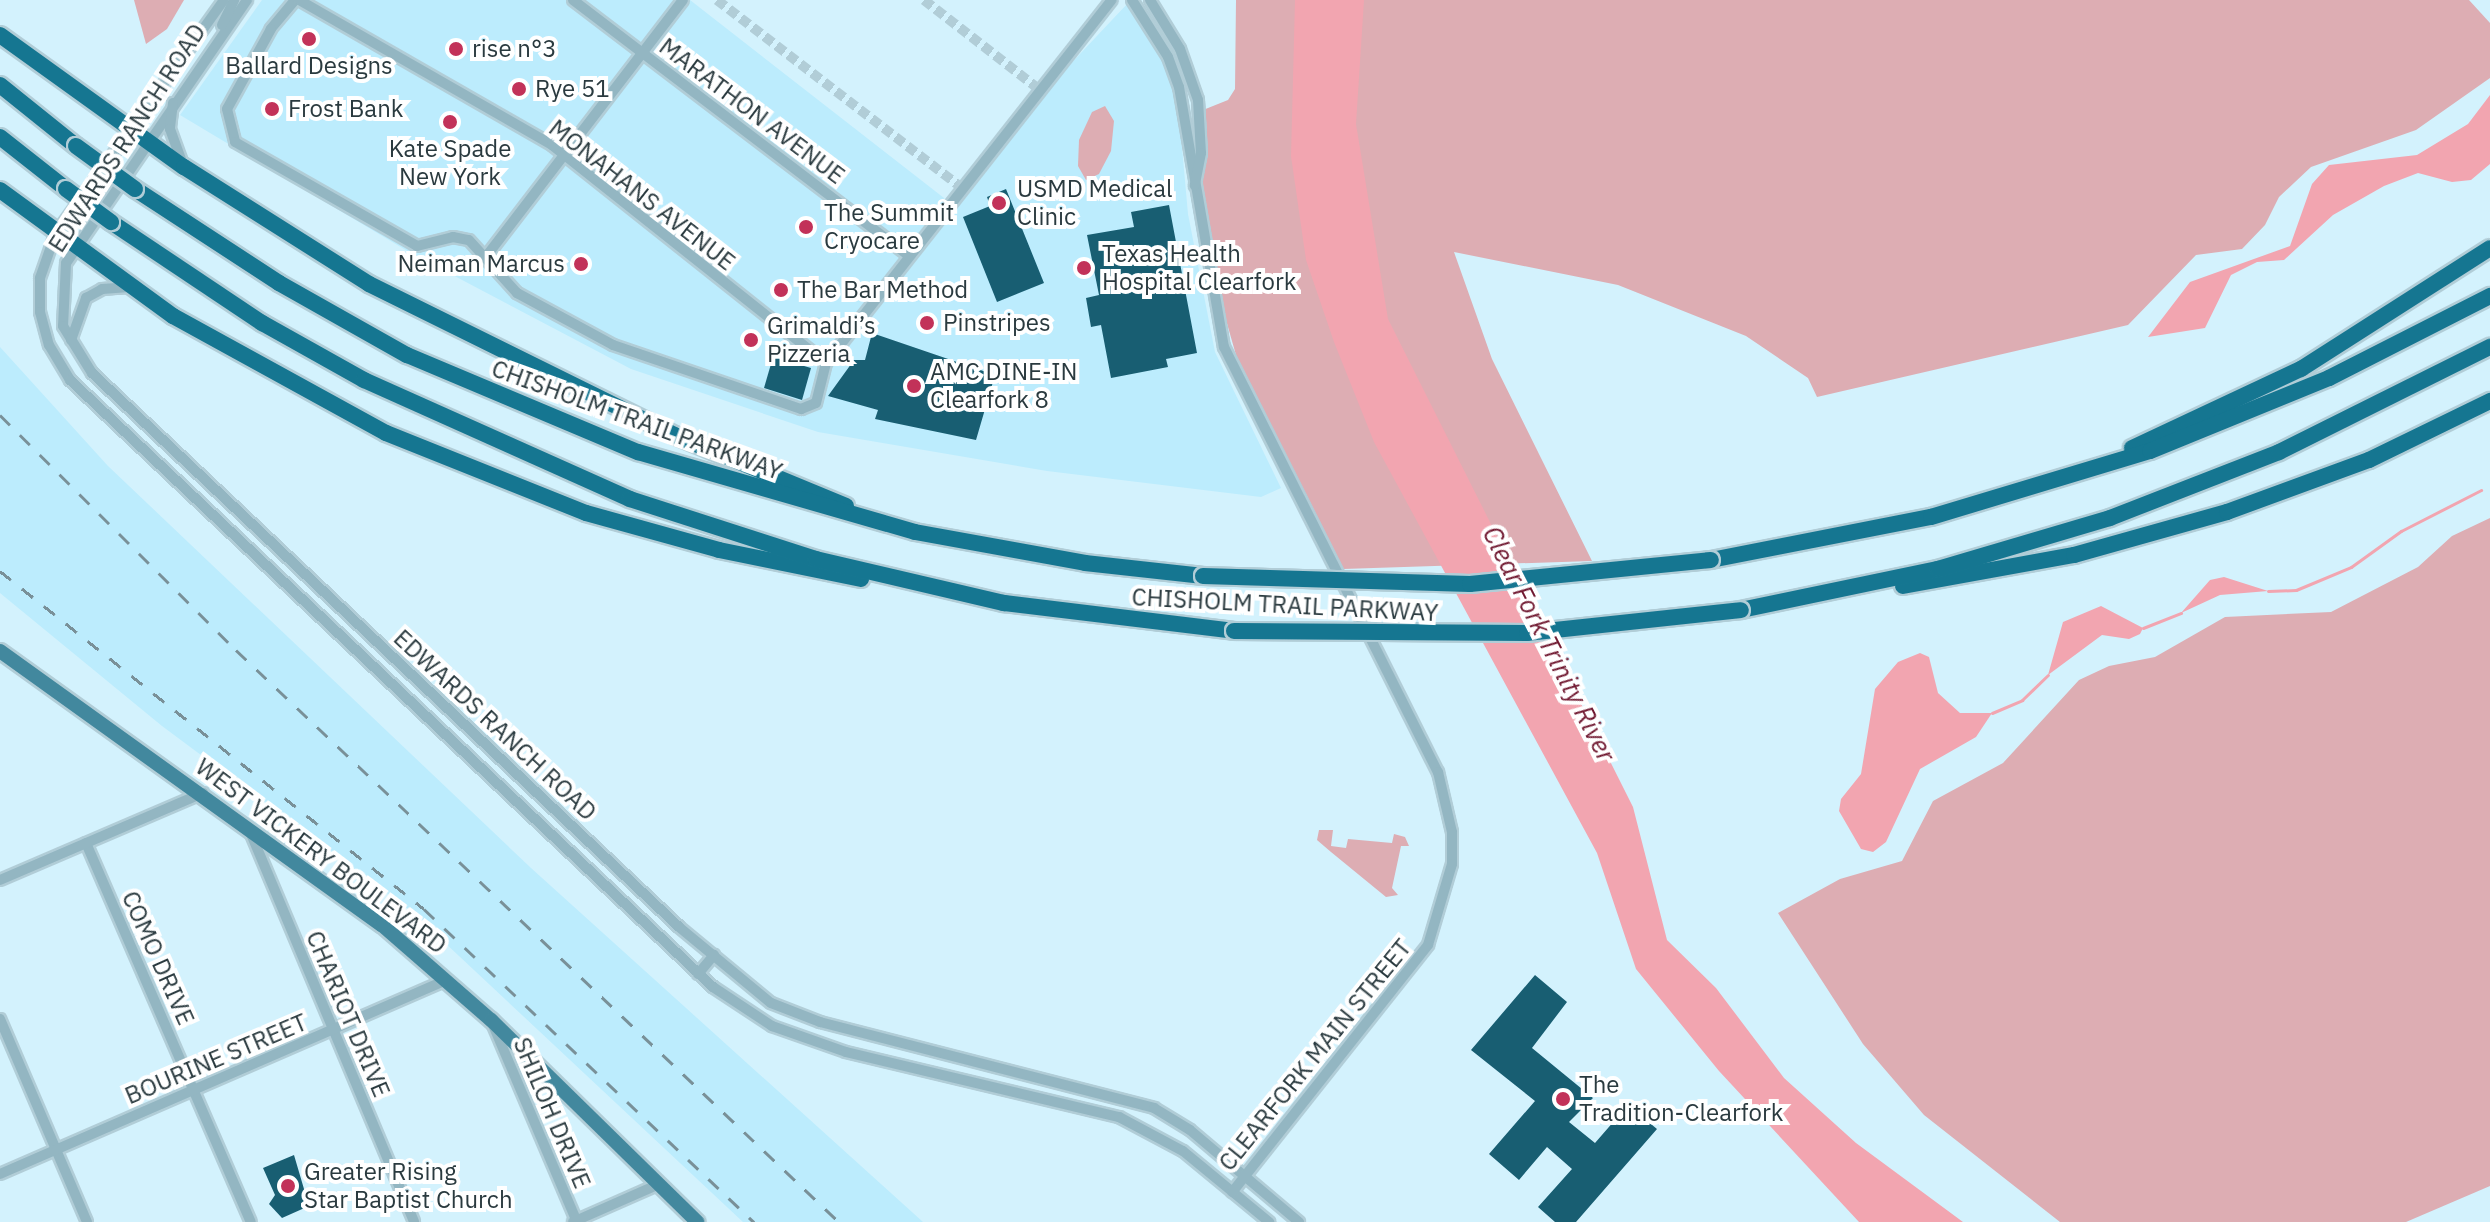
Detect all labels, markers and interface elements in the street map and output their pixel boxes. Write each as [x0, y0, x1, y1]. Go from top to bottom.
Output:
street label: EDWARDS RANCH ROAD [42, 18, 212, 258]
marker: Ballard Designs [300, 30, 318, 48]
street label: MARATHON AVENUE [654, 32, 850, 190]
place label: rise n°3 [472, 35, 557, 63]
marker: rise n°3 [447, 40, 465, 58]
place label: Ballard Designs [225, 52, 393, 80]
place label: Rye 51 [535, 75, 610, 103]
marker: Rye 51 [510, 80, 528, 98]
place label: Frost Bank [288, 95, 403, 123]
marker: Frost Bank [263, 100, 281, 118]
marker: Kate Spade New York [441, 113, 459, 131]
street label: MONAHANS AVENUE [543, 113, 741, 277]
place label: Kate Spade New York [389, 135, 511, 191]
place label: USMD Medical Clinic [1017, 175, 1172, 231]
marker: USMD Medical Clinic [988, 192, 1010, 214]
place label: The Summit Cryocare [824, 199, 954, 255]
marker: The Summit Cryocare [795, 216, 817, 238]
place label: Texas Health Hospital Clearfork [1102, 240, 1296, 296]
place label: Neiman Marcus [397, 250, 565, 278]
marker: Neiman Marcus [572, 255, 590, 273]
marker: Texas Health Hospital Clearfork [1073, 257, 1095, 279]
place label: The Bar Method [797, 276, 968, 304]
marker: The Bar Method [772, 281, 790, 299]
place label: Pinstripes [943, 309, 1051, 337]
place label: Grimaldi’s Pizzeria [767, 312, 876, 368]
marker: Pinstripes [918, 314, 936, 332]
marker: Grimaldi’s Pizzeria [742, 331, 760, 349]
street label: CHISHOLM TRAIL PARKWAY [488, 354, 786, 486]
place label: AMC DINE-IN Clearfork 8 [930, 358, 1078, 414]
marker: AMC DINE-IN Clearfork 8 [905, 377, 923, 395]
water label: Clear Fork Trinity River [1476, 521, 1622, 767]
street label: CHISHOLM TRAIL PARKWAY [1131, 583, 1439, 627]
street label: EDWARDS RANCH ROAD [388, 624, 602, 826]
street label: WEST VICKERY BOULEVARD [190, 752, 452, 960]
street label: COMO DRIVE [116, 887, 200, 1029]
street label: CHARIOT DRIVE [300, 927, 396, 1101]
street label: CLEARFORK MAIN STREET [1213, 933, 1417, 1177]
street label: BOURINE STREET [121, 1008, 311, 1110]
street label: SHILOH DRIVE [507, 1033, 597, 1193]
place label: The Tradition-Clearfork [1579, 1071, 1783, 1127]
marker: The Tradition-Clearfork [1554, 1090, 1572, 1108]
place label: Greater Rising Star Baptist Church [304, 1158, 513, 1214]
marker: Greater Rising Star Baptist Church [279, 1177, 297, 1195]

